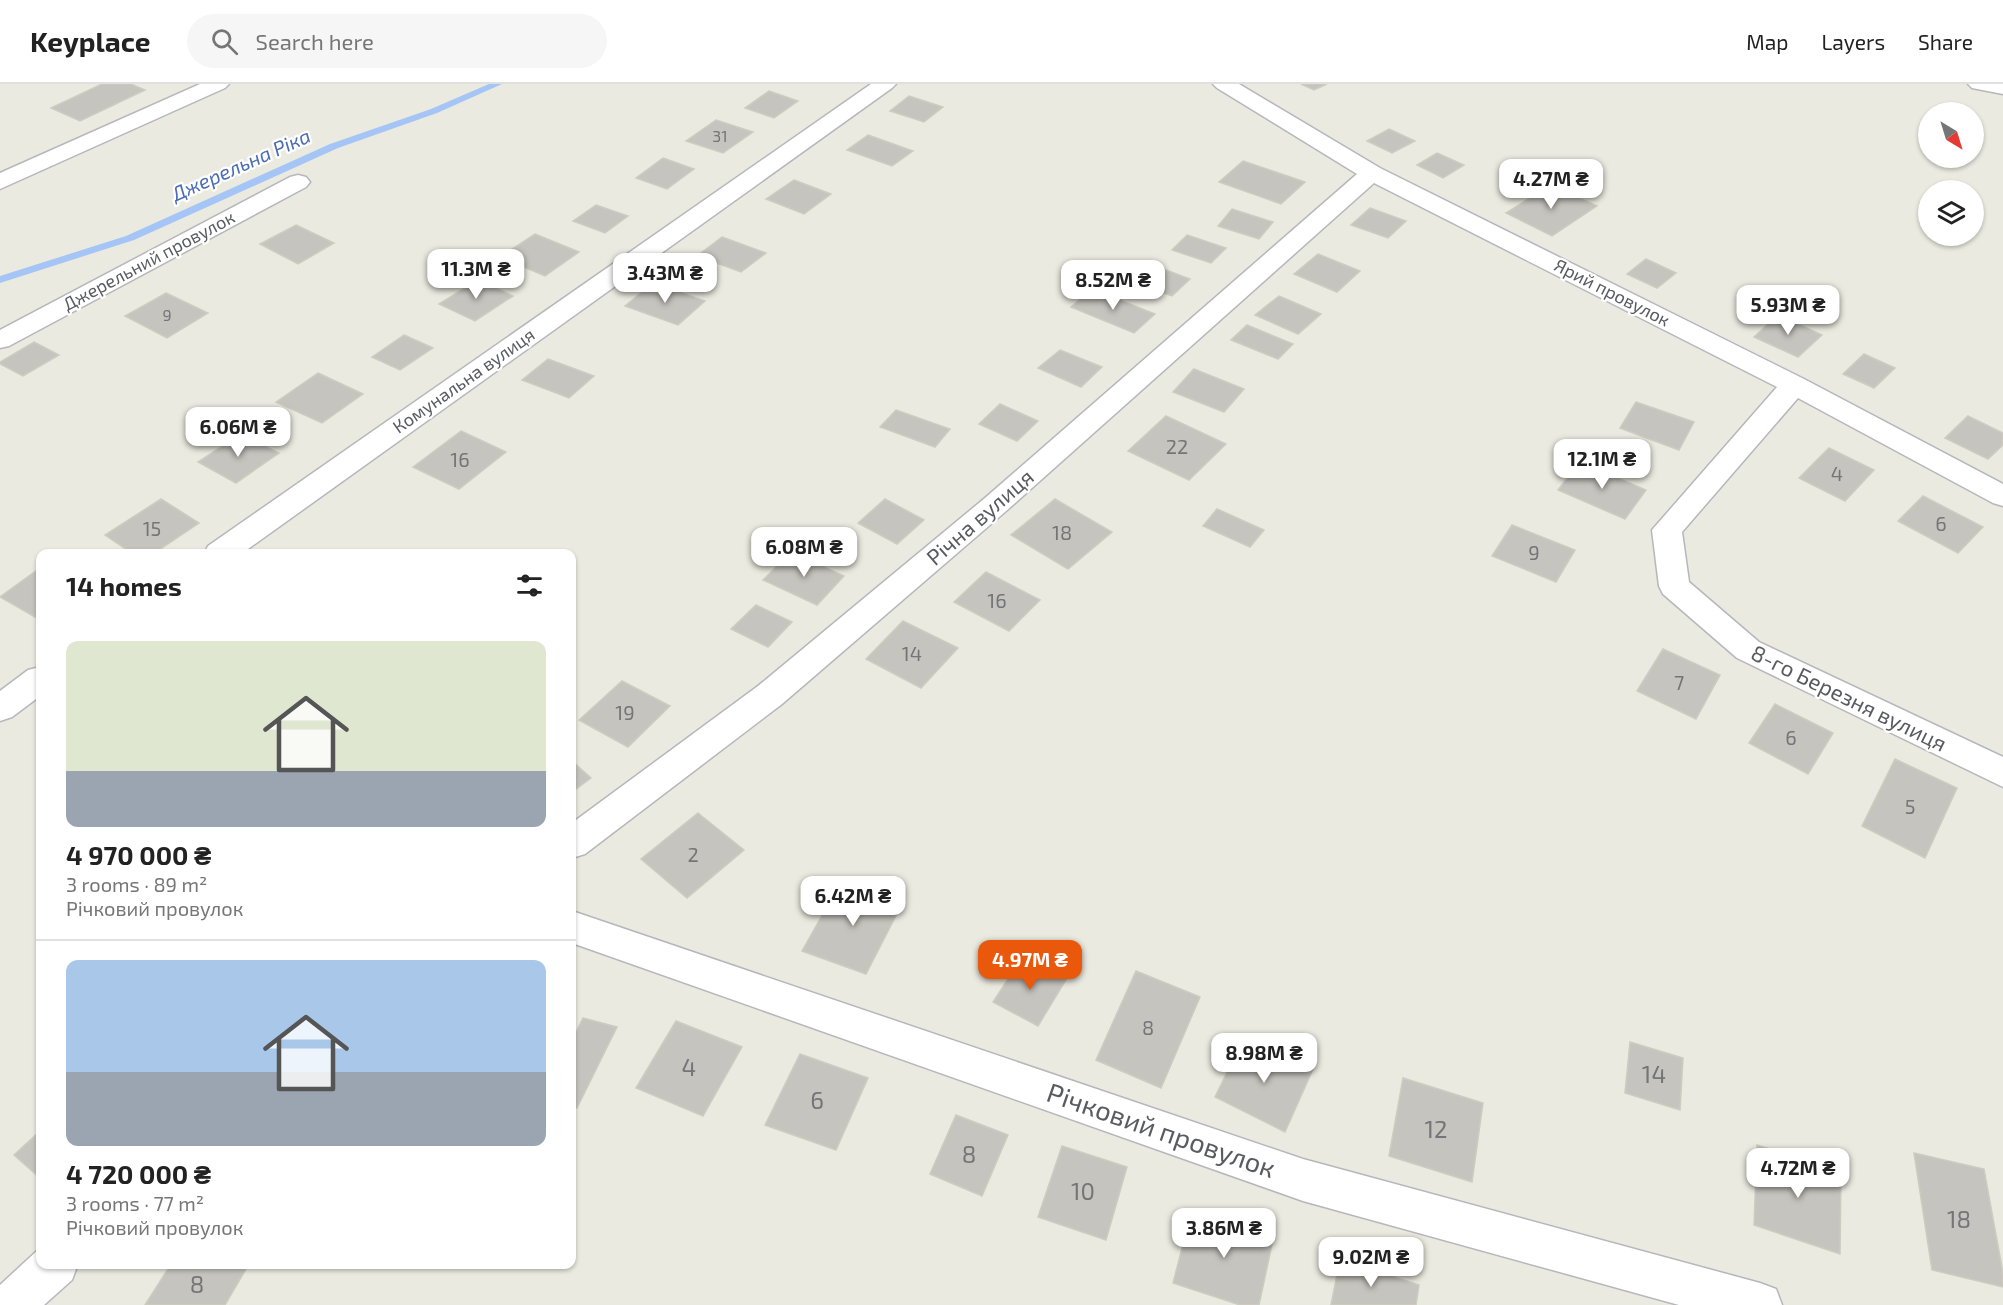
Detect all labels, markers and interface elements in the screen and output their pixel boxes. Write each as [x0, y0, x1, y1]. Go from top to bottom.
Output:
search box [187, 14, 607, 68]
text: Keyplace [30, 24, 151, 58]
icon: search [208, 25, 241, 58]
text: Search here [256, 28, 374, 54]
text: Map [1746, 29, 1788, 54]
text: Layers [1821, 29, 1885, 54]
text: Share [1918, 29, 1973, 54]
north arrow [1918, 102, 1984, 168]
map controls [1918, 102, 1984, 246]
water label: Джерельна Ріка [166, 123, 314, 206]
house number: 31 [712, 126, 728, 145]
pin: 4.27M ₴ [1496, 159, 1606, 210]
text: 4.27M ₴ [1513, 166, 1589, 190]
button: layers [1918, 180, 1984, 246]
street label: Джерельний провулок [59, 205, 239, 315]
pin: 11.3M ₴ [421, 249, 531, 300]
pin: 3.43M ₴ [610, 253, 720, 304]
street label: Ярий провулок [1551, 254, 1674, 331]
text: 11.3M ₴ [441, 256, 511, 280]
text: 3.43M ₴ [627, 260, 703, 284]
pin: 8.52M ₴ [1058, 260, 1168, 311]
text: 8.52M ₴ [1075, 267, 1151, 291]
pin: 5.93M ₴ [1733, 285, 1843, 336]
text: 5.93M ₴ [1750, 292, 1826, 316]
house number: 9 [162, 305, 172, 324]
street label: Комунальна вулиця [388, 323, 539, 437]
pin: 6.06M ₴ [183, 407, 293, 458]
text: 6.06M ₴ [199, 414, 277, 438]
house number: 22 [1166, 434, 1188, 458]
pin: 12.1M ₴ [1547, 439, 1657, 490]
text: 12.1M ₴ [1568, 446, 1636, 470]
house number: 16 [450, 447, 470, 471]
house number: 4 [1831, 461, 1843, 485]
street label: Річна вулиця [920, 463, 1039, 571]
house number: 6 [1935, 511, 1947, 535]
house number: 15 [143, 516, 161, 540]
house number: 18 [1052, 520, 1072, 544]
pin: 6.08M ₴ [749, 527, 859, 578]
text: 6.08M ₴ [765, 534, 843, 558]
house number: 9 [1528, 540, 1540, 564]
icon: filters [513, 569, 546, 602]
text: 14 homes [66, 570, 182, 601]
house number: 16 [987, 588, 1007, 612]
street label: 8-го Березня вулиця [1747, 638, 1951, 757]
house number: 14 [902, 641, 922, 665]
house number: 7 [1674, 670, 1684, 694]
icon: home [252, 680, 360, 788]
house number: 19 [615, 700, 635, 724]
house number: 6 [1785, 725, 1797, 749]
house number: 5 [1905, 794, 1915, 818]
text: 4 970 000 ₴ [66, 839, 211, 870]
house number: 2 [687, 842, 699, 866]
text: 3 rooms · 89 m² [66, 872, 207, 896]
pin: 6.42M ₴ [798, 876, 908, 927]
text: 6.42M ₴ [815, 883, 891, 907]
text: Річковий провулок [66, 896, 243, 920]
pin: 4.97M ₴ [975, 940, 1085, 991]
text: 4.97M ₴ [992, 947, 1068, 971]
icon: home [252, 999, 360, 1107]
house number: 8 [1142, 1015, 1154, 1039]
pin: 8.98M ₴ [1209, 1033, 1319, 1084]
text: 8.98M ₴ [1225, 1040, 1303, 1064]
house number: 4 [682, 1052, 696, 1081]
house number: 14 [1642, 1059, 1666, 1088]
street label: Річковий провулок [1043, 1075, 1280, 1184]
house number: 6 [810, 1085, 824, 1114]
house number: 12 [1424, 1114, 1448, 1143]
house number: 8 [962, 1139, 976, 1168]
pin: 4.72M ₴ [1743, 1148, 1853, 1199]
text: 4.72M ₴ [1760, 1155, 1836, 1179]
text: 4 720 000 ₴ [66, 1158, 211, 1189]
house number: 10 [1071, 1176, 1095, 1205]
text: 3 rooms · 77 m² [66, 1191, 204, 1215]
house number: 18 [1947, 1204, 1971, 1233]
pin: 3.86M ₴ [1169, 1208, 1279, 1259]
text: Річковий провулок [66, 1215, 243, 1239]
text: 3.86M ₴ [1186, 1215, 1262, 1239]
pin: 9.02M ₴ [1316, 1237, 1426, 1288]
text: 9.02M ₴ [1333, 1244, 1409, 1268]
house number: 8 [190, 1269, 204, 1298]

